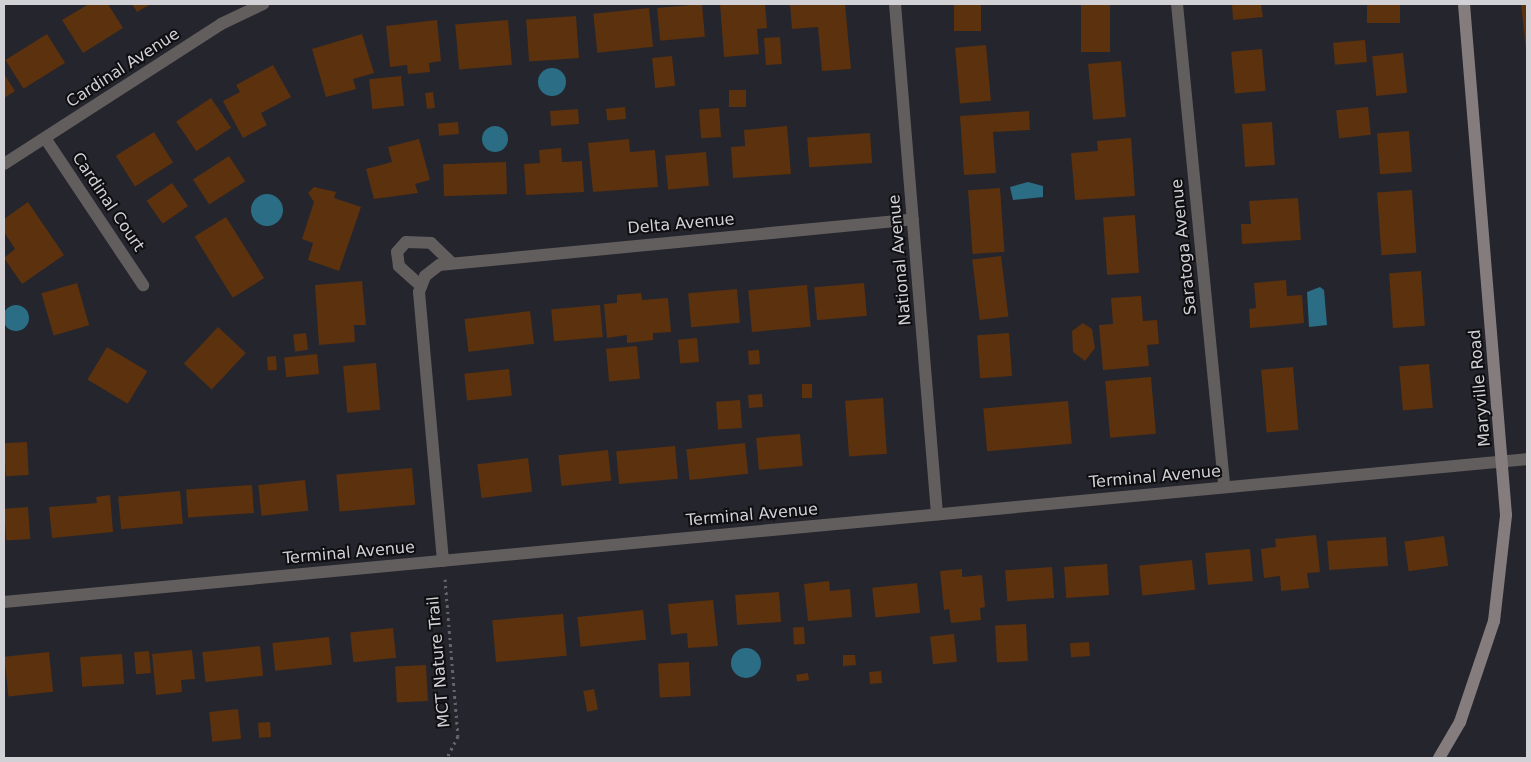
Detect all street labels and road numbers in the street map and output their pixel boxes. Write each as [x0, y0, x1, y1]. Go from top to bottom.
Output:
street label: Cardinal Avenue [63, 24, 183, 112]
street label: Cardinal Court [68, 149, 148, 255]
street label: Saratoga Avenue [1167, 178, 1201, 316]
street label: National Avenue [885, 194, 915, 326]
street label: Delta Avenue [627, 210, 735, 238]
street label: Maryville Road [1465, 329, 1495, 447]
street label: Terminal Avenue [1088, 462, 1222, 492]
street label: Terminal Avenue [685, 500, 819, 530]
street label: Terminal Avenue [282, 538, 416, 568]
street label: MCT Nature Trail [424, 595, 454, 729]

